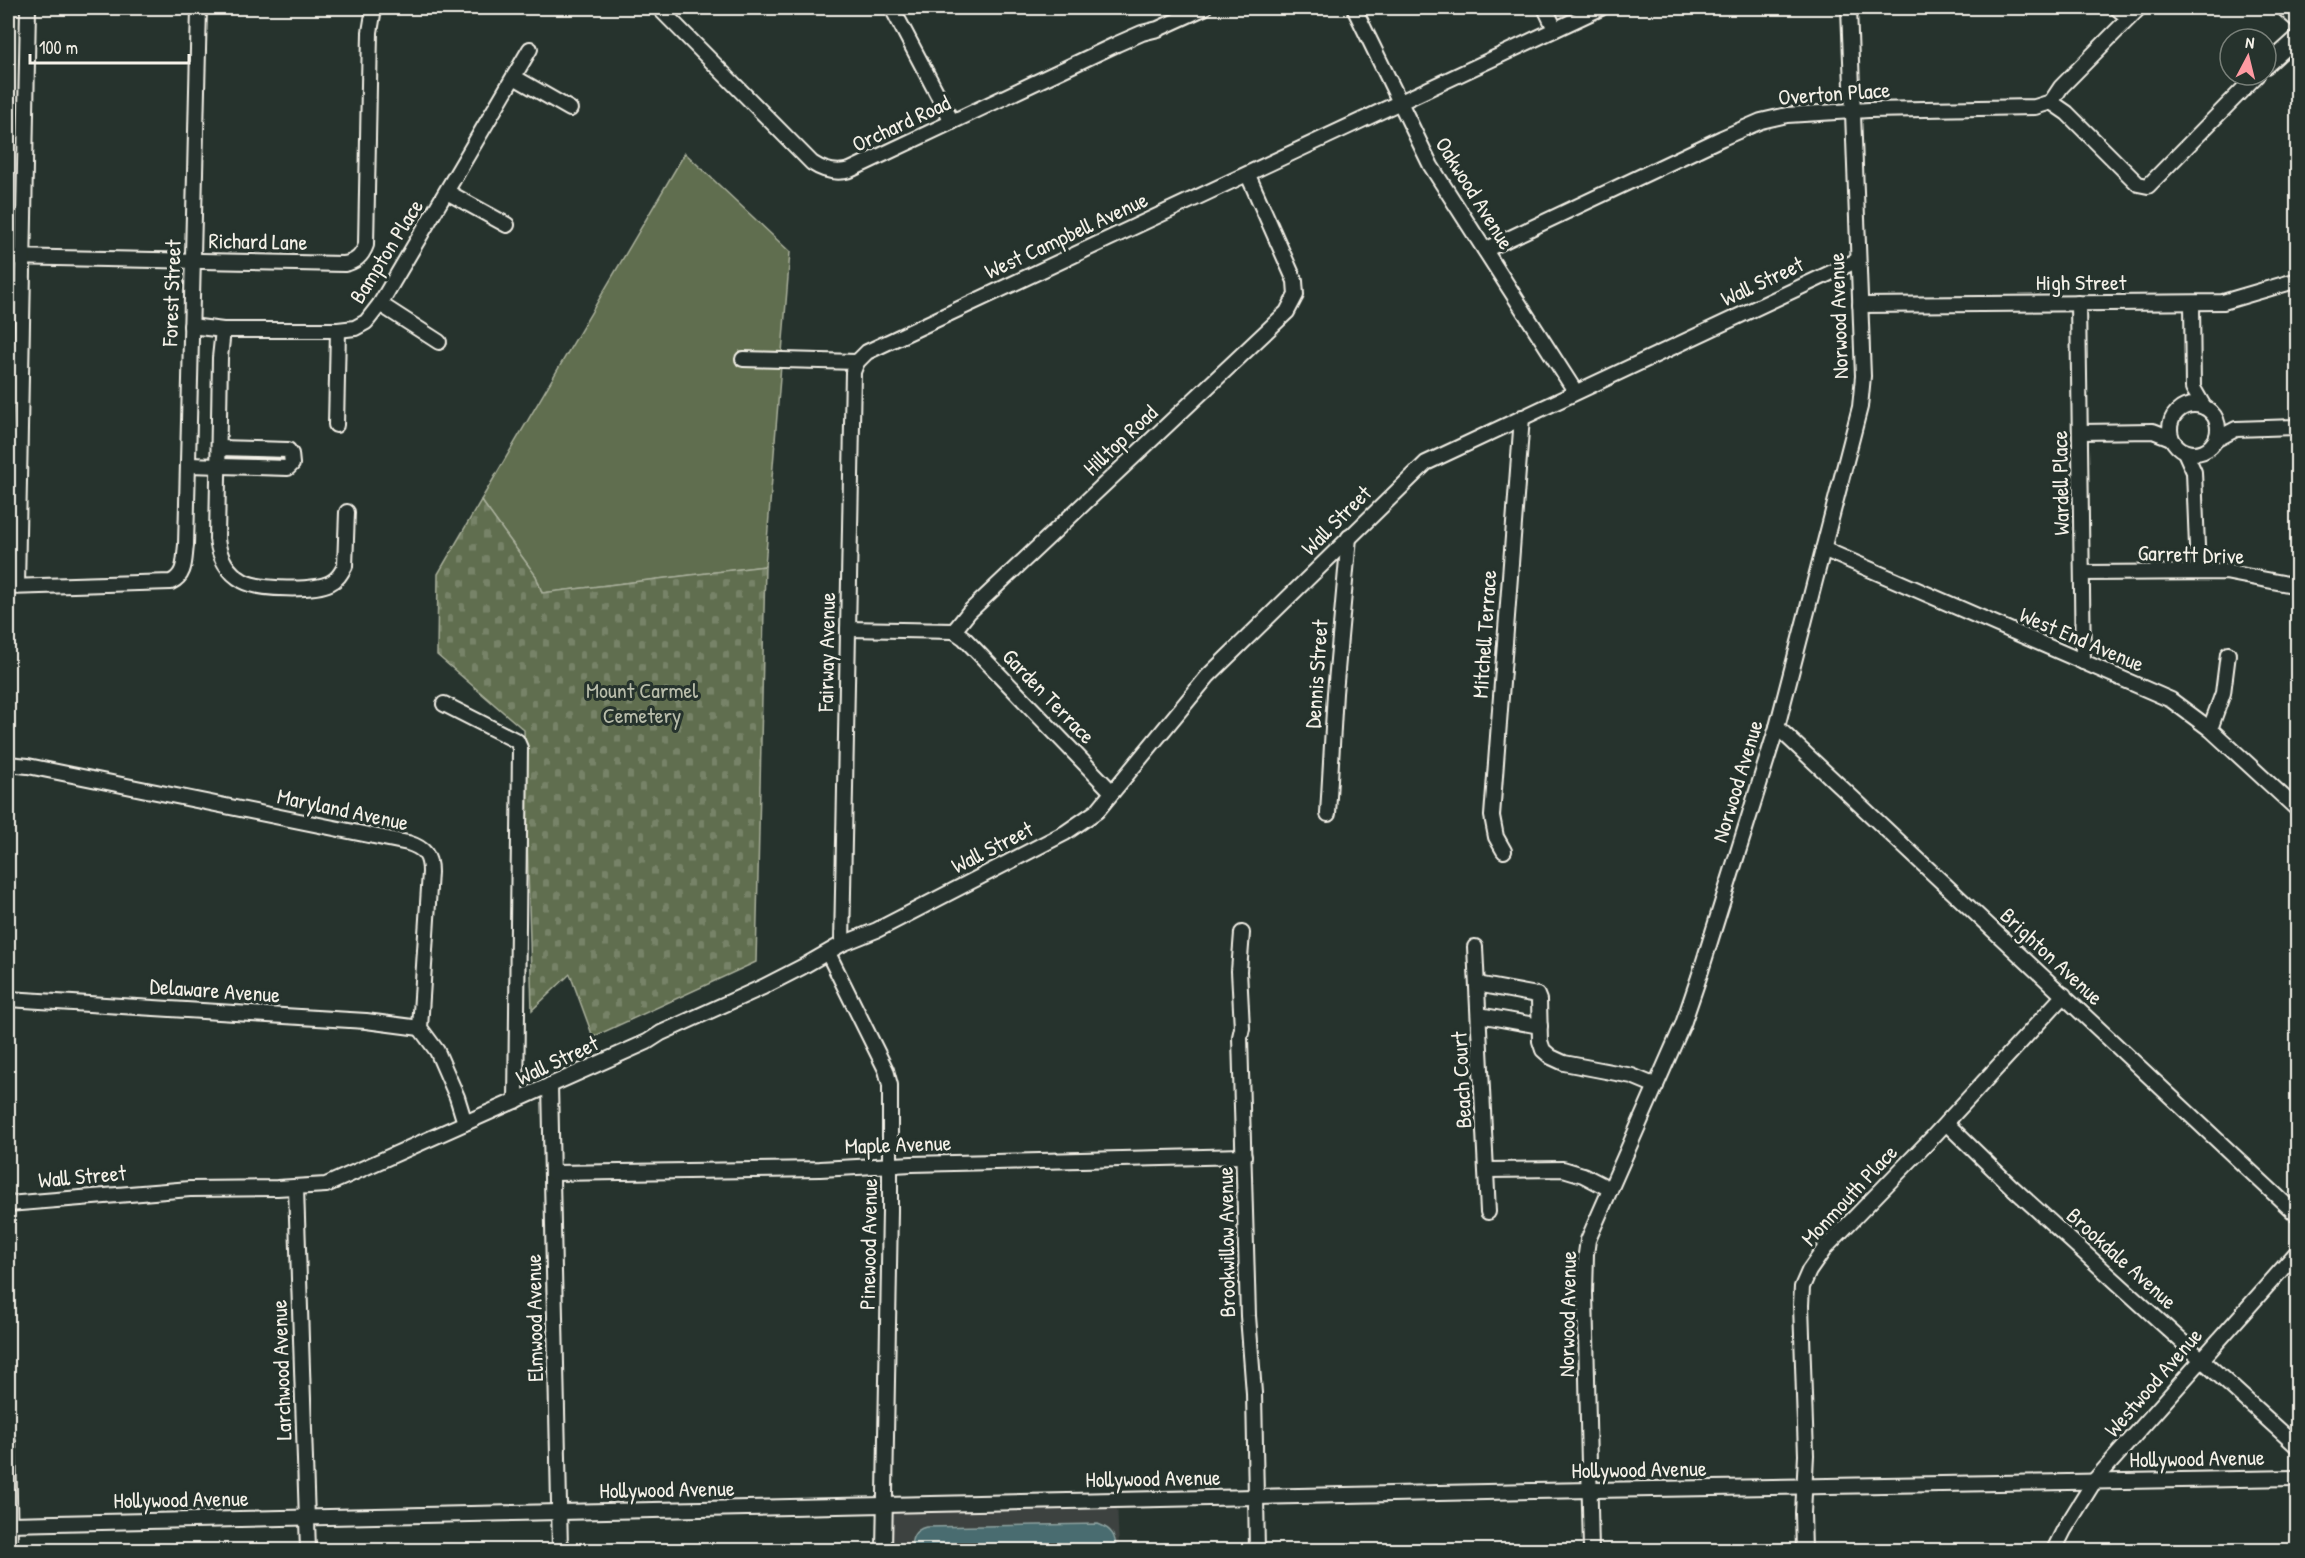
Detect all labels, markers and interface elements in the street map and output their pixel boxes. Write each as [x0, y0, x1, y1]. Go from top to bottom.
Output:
scale bar [30, 27, 189, 65]
north arrow [2218, 27, 2278, 87]
text: N [2244, 31, 2256, 54]
text: 100 m [39, 35, 78, 60]
street label: Overton Place [1777, 74, 1891, 112]
street label: Orchard Road [847, 87, 955, 159]
street label: Oakwood Avenue [1429, 131, 1522, 255]
street label: West Campbell Avenue [980, 184, 1153, 286]
street label: Bampton Place [342, 193, 430, 309]
street label: Richard Lane [208, 225, 308, 257]
street label: Forest Street [154, 239, 188, 348]
street label: Wall Street [1716, 249, 1809, 313]
street label: Norwood Avenue [1821, 252, 1855, 380]
street label: High Street [2036, 267, 2127, 297]
street label: Hilltop Road [1076, 397, 1164, 482]
street label: Wardell Place [2044, 430, 2076, 536]
street label: Wall Street [1294, 478, 1378, 562]
street label: Garrett Drive [2137, 537, 2245, 571]
street label: Mitchell Terrace [1465, 569, 1503, 699]
street label: Fairway Avenue [810, 592, 842, 713]
street label: West End Avenue [2015, 599, 2149, 679]
street label: Dennis Street [1297, 618, 1335, 729]
street label: Garden Terrace [996, 642, 1102, 750]
park label: Mount Carmel Cemetery [586, 675, 698, 730]
street label: Norwood Avenue [1704, 716, 1770, 846]
street label: Maryland Avenue [275, 780, 412, 838]
street label: Wall Street [946, 813, 1038, 880]
street label: Brighton Avenue [1994, 900, 2110, 1012]
street label: Delaware Avenue [149, 970, 281, 1010]
street label: Wall Street [511, 1028, 604, 1092]
street label: Beach Court [1443, 1030, 1479, 1129]
street label: Maple Avenue [844, 1127, 952, 1161]
street label: Monmouth Place [1794, 1138, 1904, 1252]
street label: Wall Street [37, 1157, 128, 1195]
street label: Brookwillow Avenue [1210, 1166, 1242, 1318]
street label: Pinewood Avenue [852, 1178, 884, 1310]
street label: Brookdale Avenue [2060, 1200, 2184, 1316]
street label: Norwood Avenue [1551, 1250, 1583, 1377]
street label: Elmwood Avenue [518, 1254, 550, 1382]
street label: Larchwood Avenue [264, 1299, 298, 1441]
street label: Westwood Avenue [2097, 1321, 2209, 1443]
street label: Hollywood Avenue [2129, 1442, 2265, 1474]
street label: Hollywood Avenue [1571, 1453, 1707, 1485]
street label: Hollywood Avenue [1085, 1462, 1221, 1494]
street label: Hollywood Avenue [599, 1473, 735, 1505]
street label: Hollywood Avenue [113, 1483, 249, 1515]

